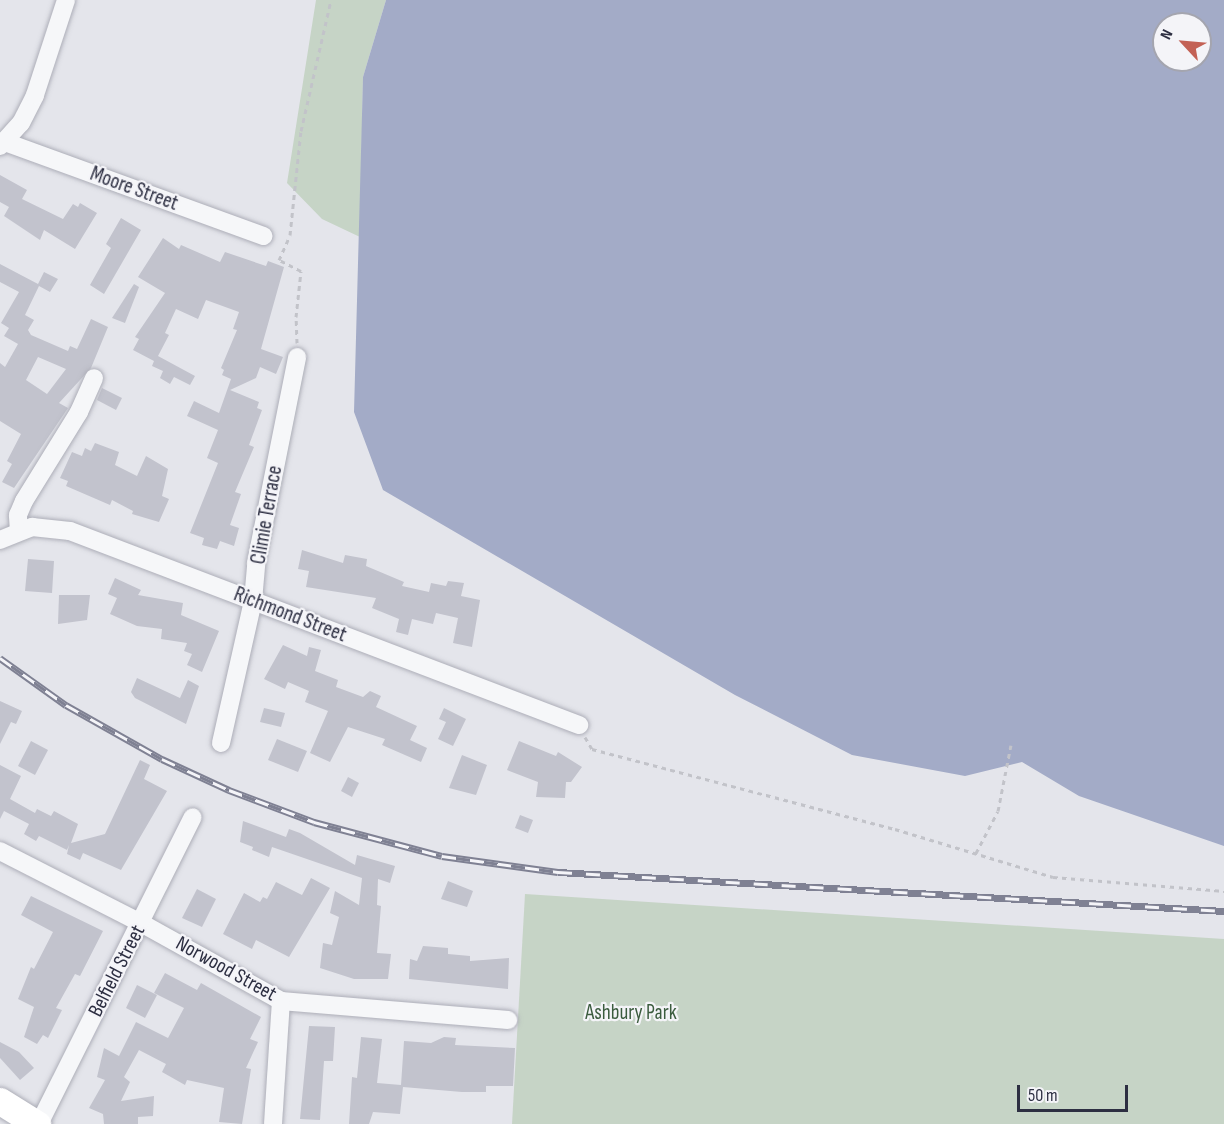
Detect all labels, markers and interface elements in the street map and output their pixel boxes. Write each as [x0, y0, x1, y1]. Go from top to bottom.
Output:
north arrow [1152, 12, 1212, 72]
text: N [1157, 27, 1178, 43]
street label: Moore Street [87, 161, 181, 217]
street label: Climie Terrace [246, 464, 288, 566]
street label: Richmond Street [230, 582, 350, 648]
street label: Belfield Street [83, 921, 151, 1021]
street label: Norwood Street [171, 931, 281, 1007]
park label: Ashbury Park [585, 1000, 677, 1026]
scale bar [1020, 1073, 1131, 1111]
text: 50 m [1028, 1085, 1058, 1106]

